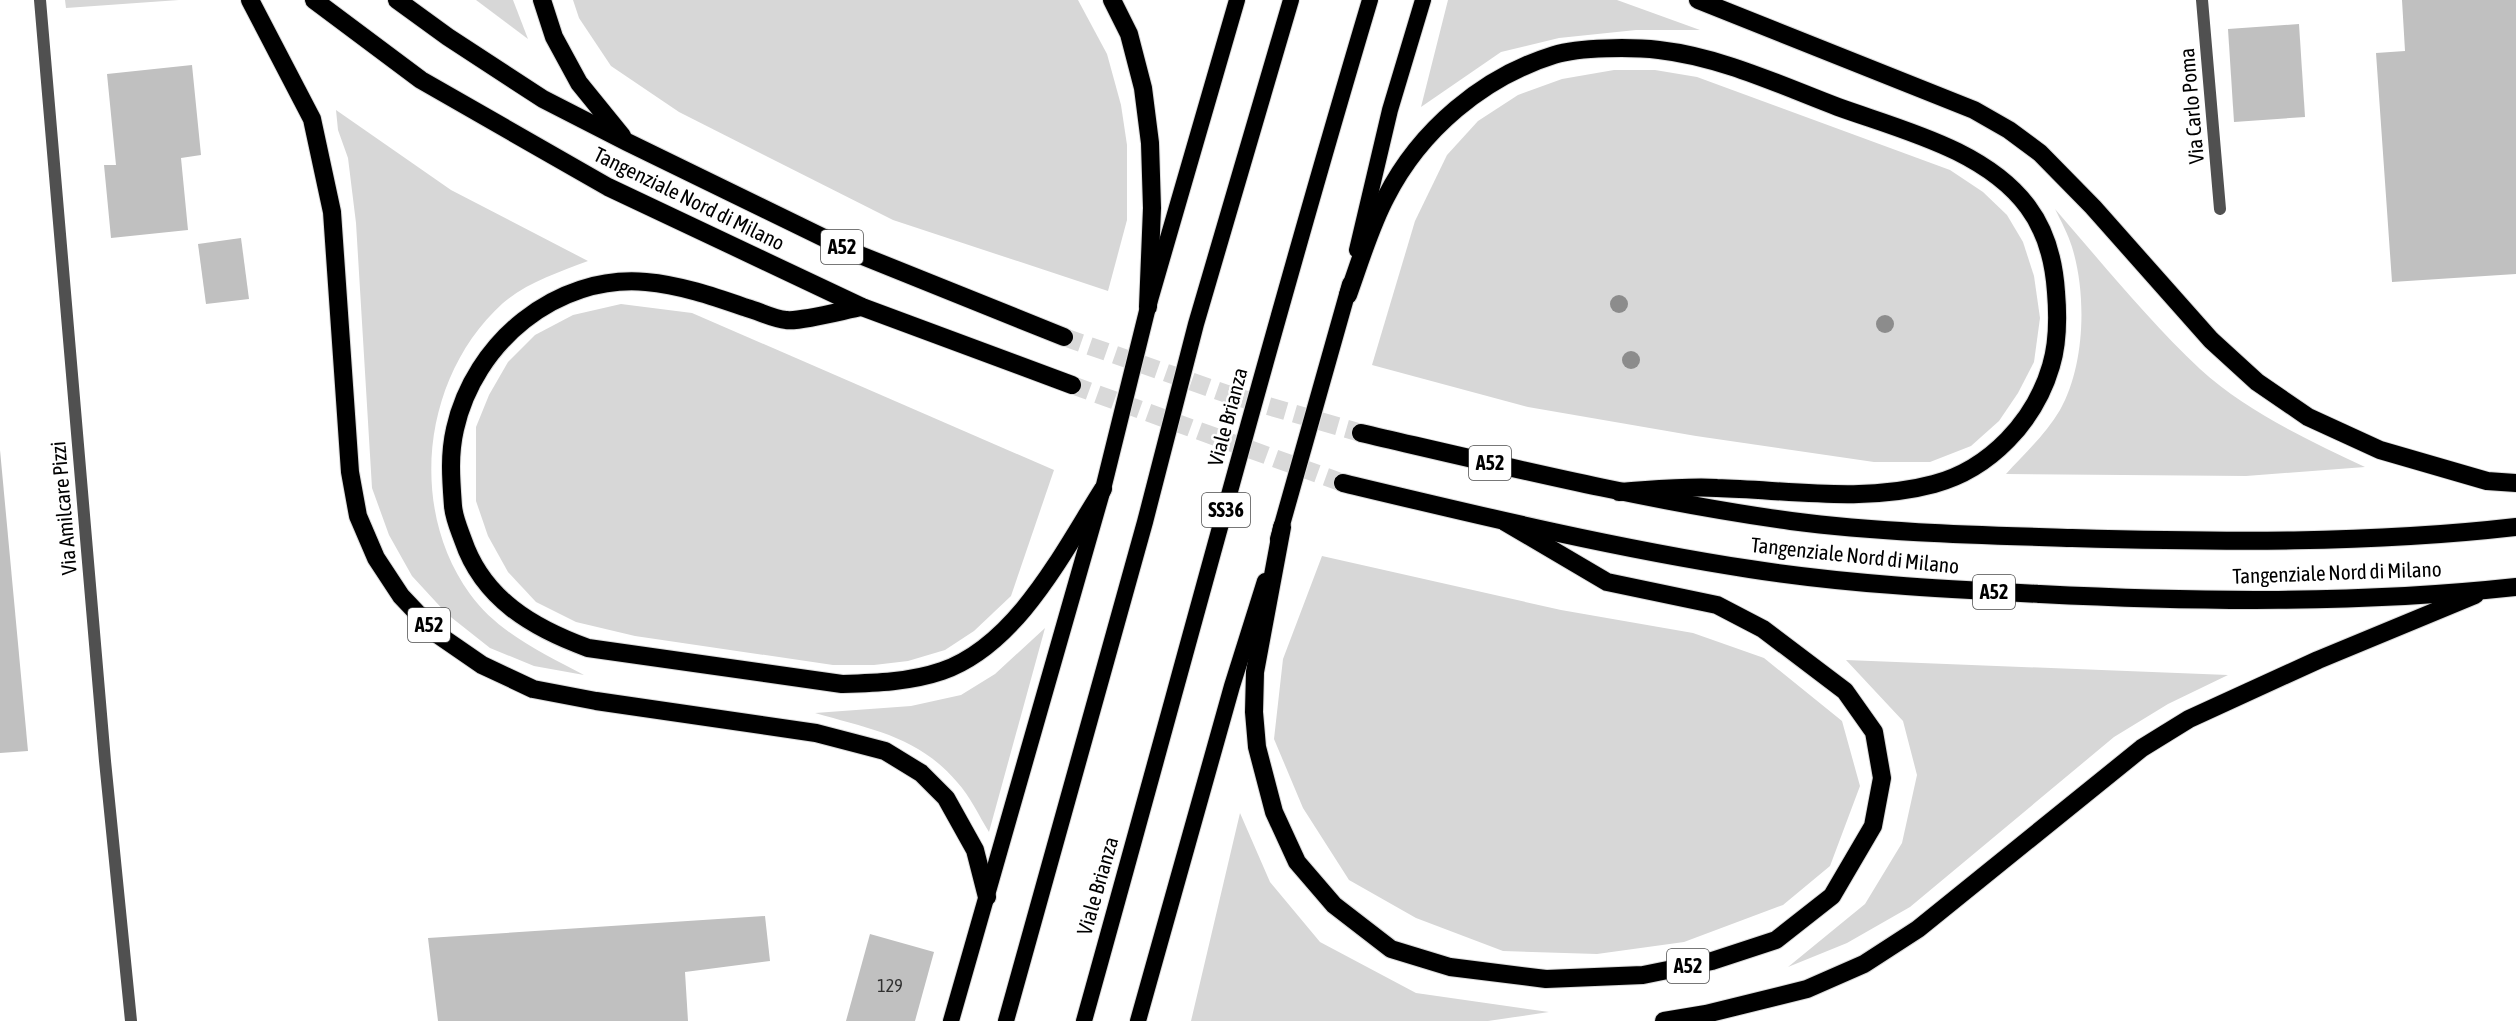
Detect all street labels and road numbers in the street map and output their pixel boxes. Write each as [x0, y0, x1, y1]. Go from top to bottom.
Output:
street label: Via Carlo Poma [2174, 47, 2208, 165]
street label: Tangenziale Nord di Milano [590, 141, 789, 255]
road number: A52 [821, 230, 863, 264]
street label: Viale Brianza [1202, 365, 1252, 469]
street label: Via Amilcare Pizzi [45, 440, 81, 576]
road number: A52 [1469, 446, 1511, 480]
road number: SS36 [1202, 493, 1250, 527]
street label: Tangenziale Nord di Milano [1750, 532, 1960, 578]
street label: Tangenziale Nord di Milano [2232, 556, 2442, 588]
road number: A52 [1973, 575, 2015, 609]
road number: A52 [408, 608, 450, 642]
street label: Viale Brianza [1072, 834, 1122, 938]
road number: A52 [1667, 949, 1709, 983]

